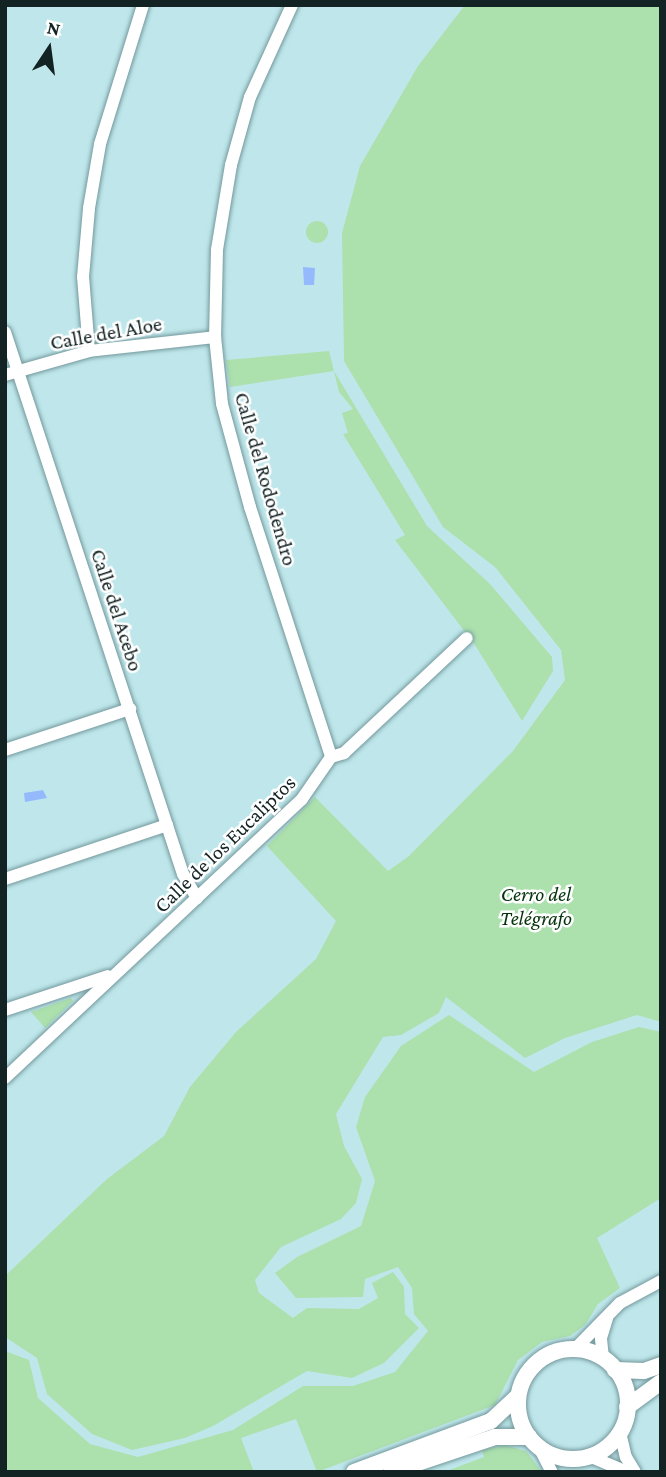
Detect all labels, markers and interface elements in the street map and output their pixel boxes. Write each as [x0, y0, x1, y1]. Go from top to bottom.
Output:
north arrow [14, 14, 84, 84]
text: N [45, 16, 63, 40]
street label: Calle del Aloe [48, 311, 164, 355]
street label: Calle del Rododendro [229, 389, 303, 569]
street label: Calle del Acebo [85, 546, 149, 674]
street label: Calle de los Eucaliptos [149, 770, 301, 918]
park label: Cerro del Telégrafo [500, 881, 572, 931]

